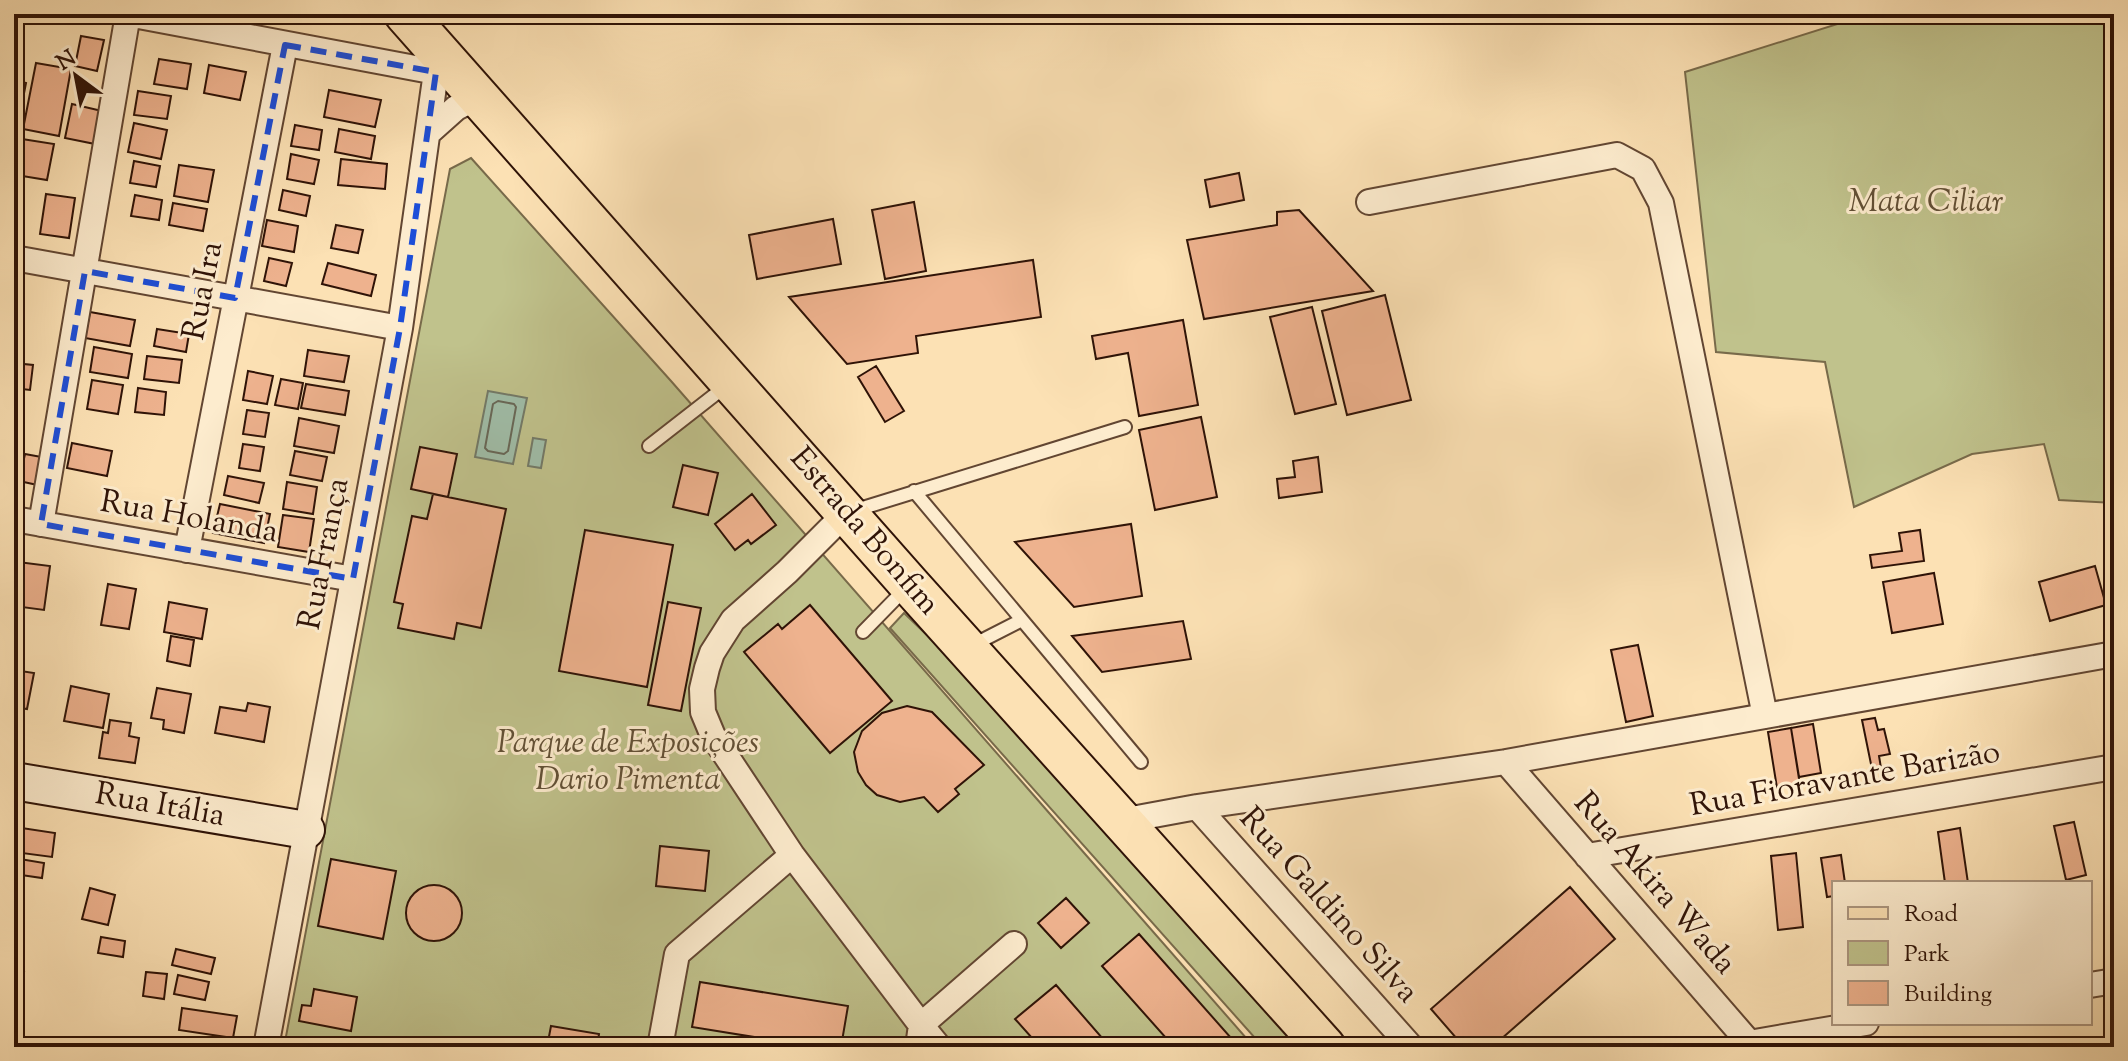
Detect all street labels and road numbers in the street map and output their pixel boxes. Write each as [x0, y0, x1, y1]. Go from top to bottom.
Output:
street label: Rua Ira [172, 238, 236, 344]
street label: Estrada Bonfim [778, 438, 950, 626]
street label: Rua França [288, 474, 362, 634]
street label: Rua Holanda [96, 480, 282, 556]
street label: Rua Fioravante Barizão [1686, 730, 2004, 830]
street label: Rua Itália [91, 772, 229, 840]
street label: Rua Akira Wada [1562, 783, 1747, 986]
street label: Rua Galdino Silva [1227, 798, 1429, 1014]

